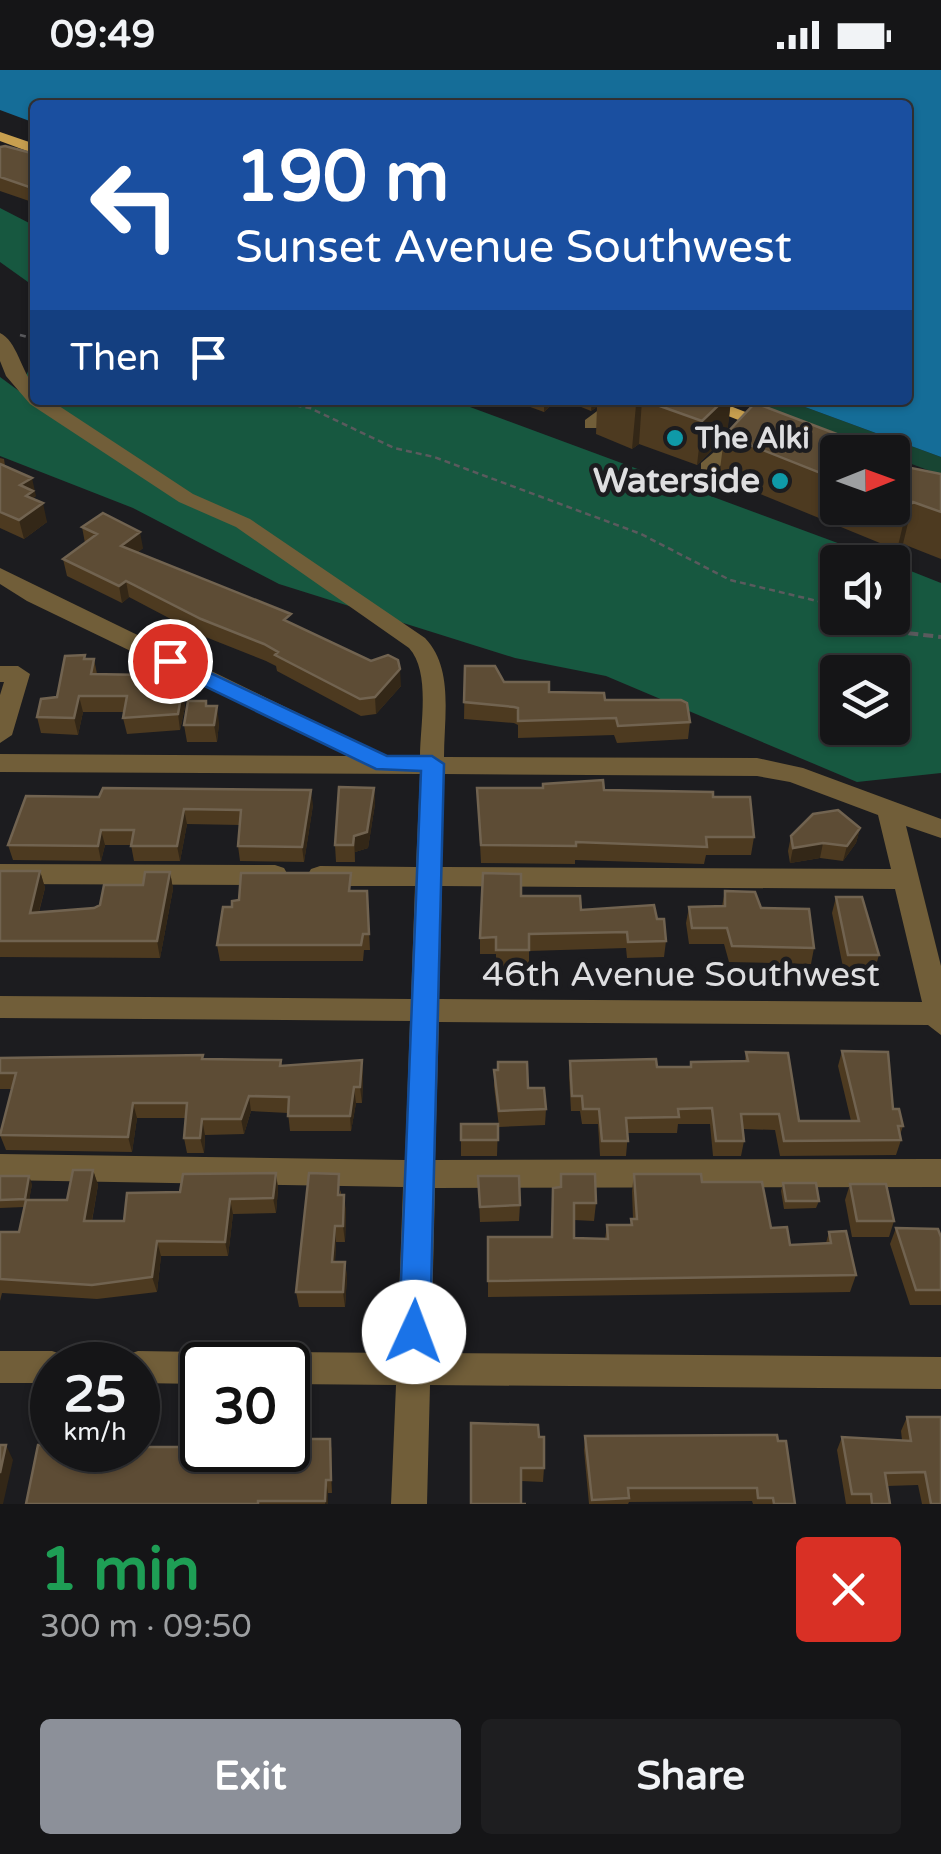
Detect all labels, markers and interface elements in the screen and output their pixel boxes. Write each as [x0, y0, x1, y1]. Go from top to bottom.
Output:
text: 09:49 [50, 12, 155, 58]
text: 190 m [235, 136, 449, 220]
icon: left [70, 140, 200, 270]
text: Sunset Avenue Southwest [235, 221, 792, 275]
icon: arrive [181, 330, 236, 385]
text: Then [70, 335, 161, 381]
place label: The Alki [694, 420, 810, 457]
marker: The Alki [664, 427, 686, 449]
north arrow [820, 435, 910, 525]
map controls [820, 435, 910, 745]
place label: Waterside [593, 460, 760, 502]
marker: Waterside [769, 470, 791, 492]
button: sound [820, 545, 910, 635]
pin [128, 619, 213, 704]
icon: arrive [143, 634, 198, 689]
button: layers [820, 655, 910, 745]
street label: 46th Avenue Southwest [482, 954, 880, 996]
position arrow [362, 1280, 466, 1384]
speed limit sign: 30 [180, 1342, 310, 1472]
text: 25 [64, 1365, 126, 1425]
text: km/h [64, 1417, 126, 1447]
text: 1 min [40, 1534, 200, 1606]
button: close [796, 1537, 901, 1642]
text: 300 m · 09:50 [40, 1608, 252, 1646]
button: Exit [40, 1719, 461, 1834]
button: Share [481, 1719, 901, 1834]

